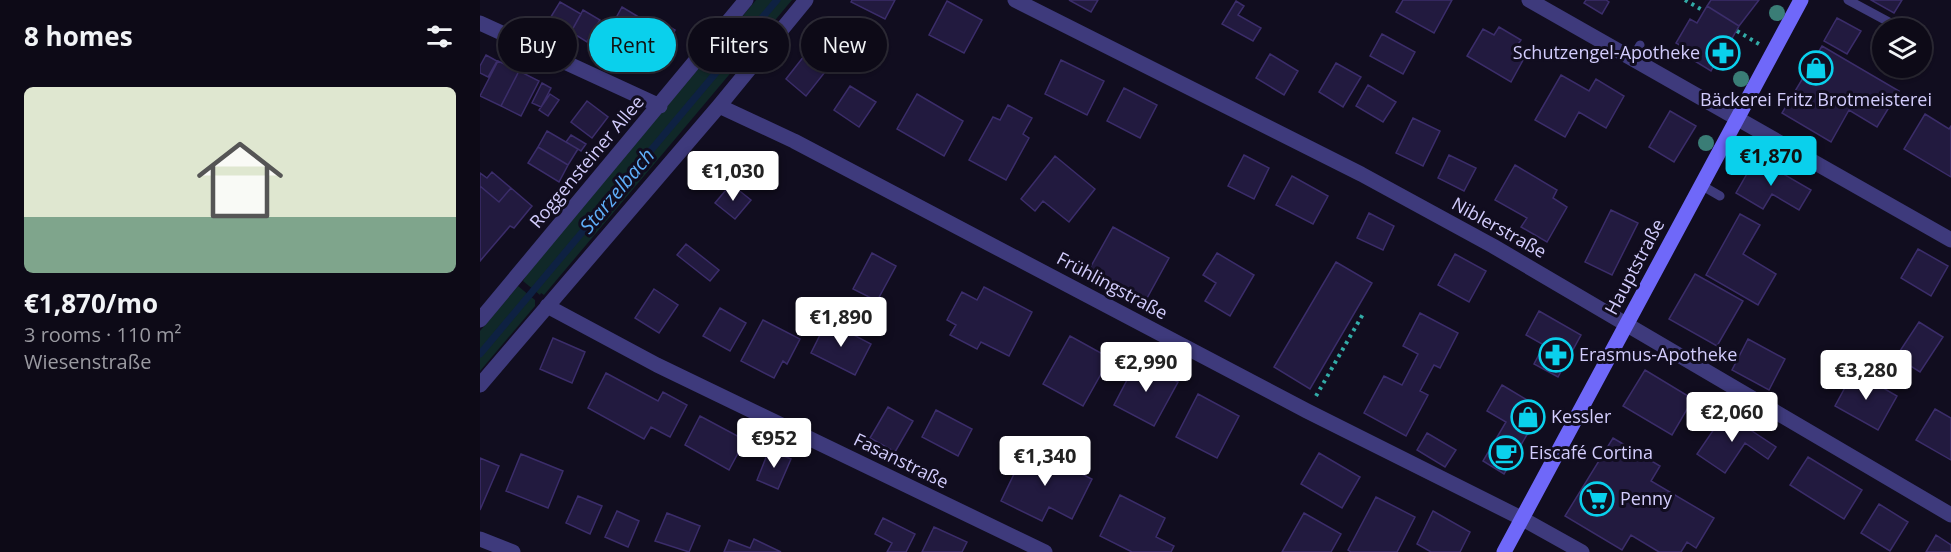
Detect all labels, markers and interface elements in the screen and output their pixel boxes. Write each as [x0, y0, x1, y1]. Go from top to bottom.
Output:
text: 8 homes [24, 18, 133, 54]
chip: Buy [498, 18, 577, 72]
chip: Rent [589, 18, 676, 72]
chip: Filters [688, 18, 789, 72]
chip: New [801, 18, 887, 72]
map controls [1872, 18, 1932, 78]
button: layers [1872, 18, 1932, 78]
icon: filters [423, 20, 456, 53]
pharmacy icon: Schutzengel-Apotheke [1705, 35, 1741, 71]
place label: Schutzengel-Apotheke [1513, 40, 1700, 64]
shop icon: Bäckerei Fritz Brotmeisterei [1798, 50, 1834, 86]
place label: Bäckerei Fritz Brotmeisterei [1700, 87, 1932, 111]
street label: Roggensteiner Allee [524, 90, 649, 233]
icon: home [186, 126, 294, 234]
pin: €1,870 [1722, 136, 1820, 187]
water label: Starzelbach [573, 142, 660, 239]
text: €1,870 [1740, 142, 1802, 169]
pin: €1,030 [684, 151, 782, 202]
text: €1,030 [702, 157, 764, 184]
street label: Niblerstraße [1448, 191, 1551, 263]
street label: Hauptstraße [1599, 214, 1669, 319]
street label: Frühlingstraße [1053, 246, 1172, 324]
text: €1,870/mo [24, 285, 158, 321]
pin: €1,890 [792, 297, 890, 348]
text: €1,890 [810, 303, 872, 330]
text: 3 rooms · 110 m² [24, 321, 182, 348]
pharmacy icon: Erasmus-Apotheke [1538, 337, 1574, 373]
pin: €2,990 [1097, 342, 1195, 393]
place label: Erasmus-Apotheke [1579, 342, 1737, 366]
text: Wiesenstraße [24, 348, 151, 375]
text: €2,990 [1115, 348, 1177, 375]
pin: €3,280 [1817, 350, 1915, 401]
text: €3,280 [1835, 356, 1897, 383]
pin: €2,060 [1683, 392, 1781, 443]
text: €2,060 [1701, 398, 1763, 425]
shop icon: Kessler [1510, 399, 1546, 435]
place label: Kessler [1551, 404, 1612, 428]
pin: €952 [738, 418, 810, 469]
text: €952 [751, 424, 797, 451]
street label: Fasanstraße [850, 427, 953, 493]
cafe icon: Eiscafé Cortina [1488, 435, 1524, 471]
pin: €1,340 [996, 436, 1094, 487]
place label: Eiscafé Cortina [1529, 440, 1653, 464]
text: €1,340 [1014, 442, 1076, 469]
supermarket icon: Penny [1579, 481, 1615, 517]
place label: Penny [1620, 486, 1673, 510]

